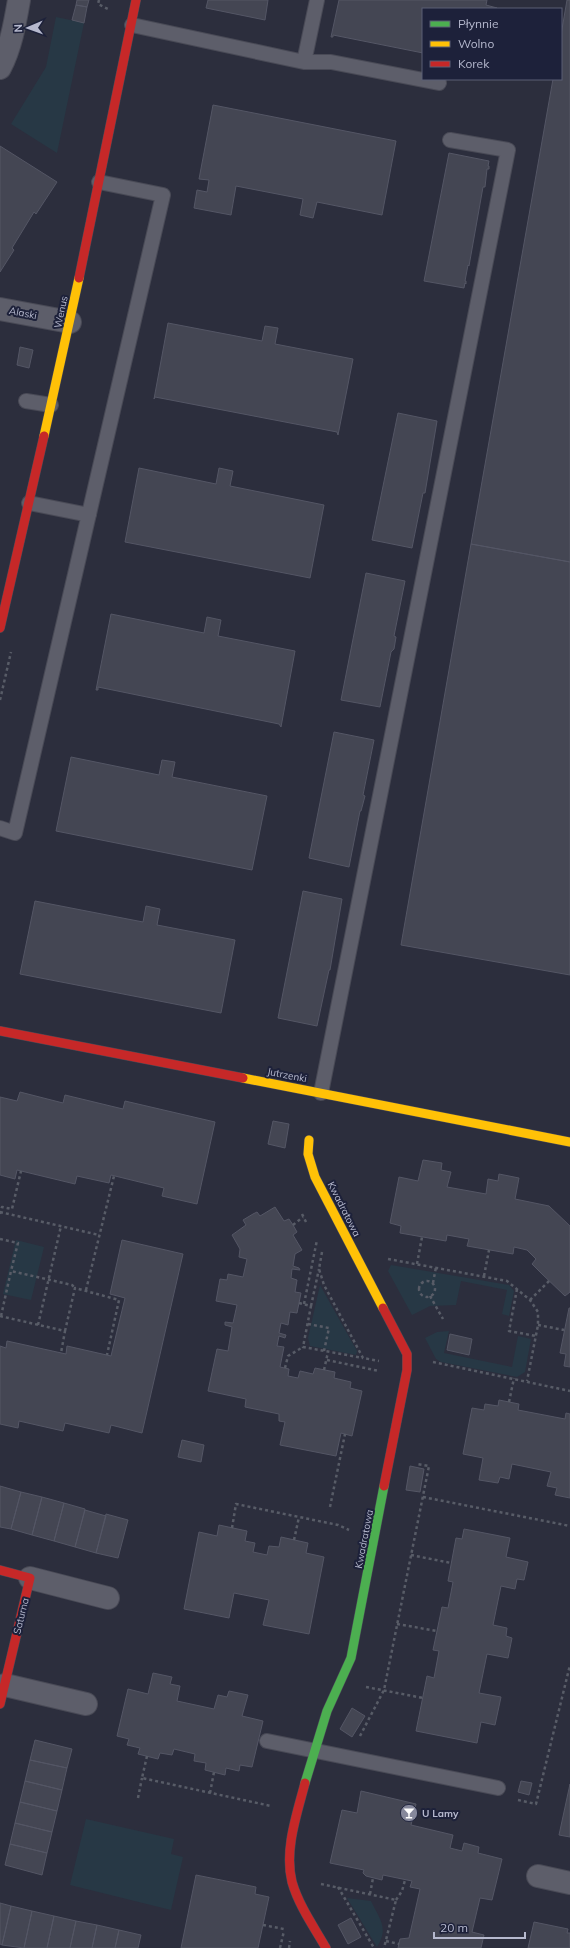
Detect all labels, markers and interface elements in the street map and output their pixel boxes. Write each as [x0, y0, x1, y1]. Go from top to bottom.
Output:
north arrow [8, 8, 48, 48]
legend [422, 8, 562, 80]
text: Płynnie [458, 16, 499, 31]
text: N [11, 24, 25, 33]
text: Wolno [458, 36, 494, 51]
text: Korek [458, 56, 490, 71]
street label: Wenus [51, 295, 71, 329]
street label: Alaski [8, 304, 38, 322]
street label: Jutrzenki [266, 1065, 308, 1085]
street label: Kwadratowa [325, 1179, 363, 1239]
street label: Kwadratowa [352, 1508, 376, 1570]
street label: Saturna [10, 1596, 32, 1636]
bar icon: U Lamy [399, 1803, 419, 1823]
place label: U Lamy [422, 1807, 459, 1820]
scale bar [434, 1914, 525, 1940]
text: 20 m [440, 1920, 468, 1935]

